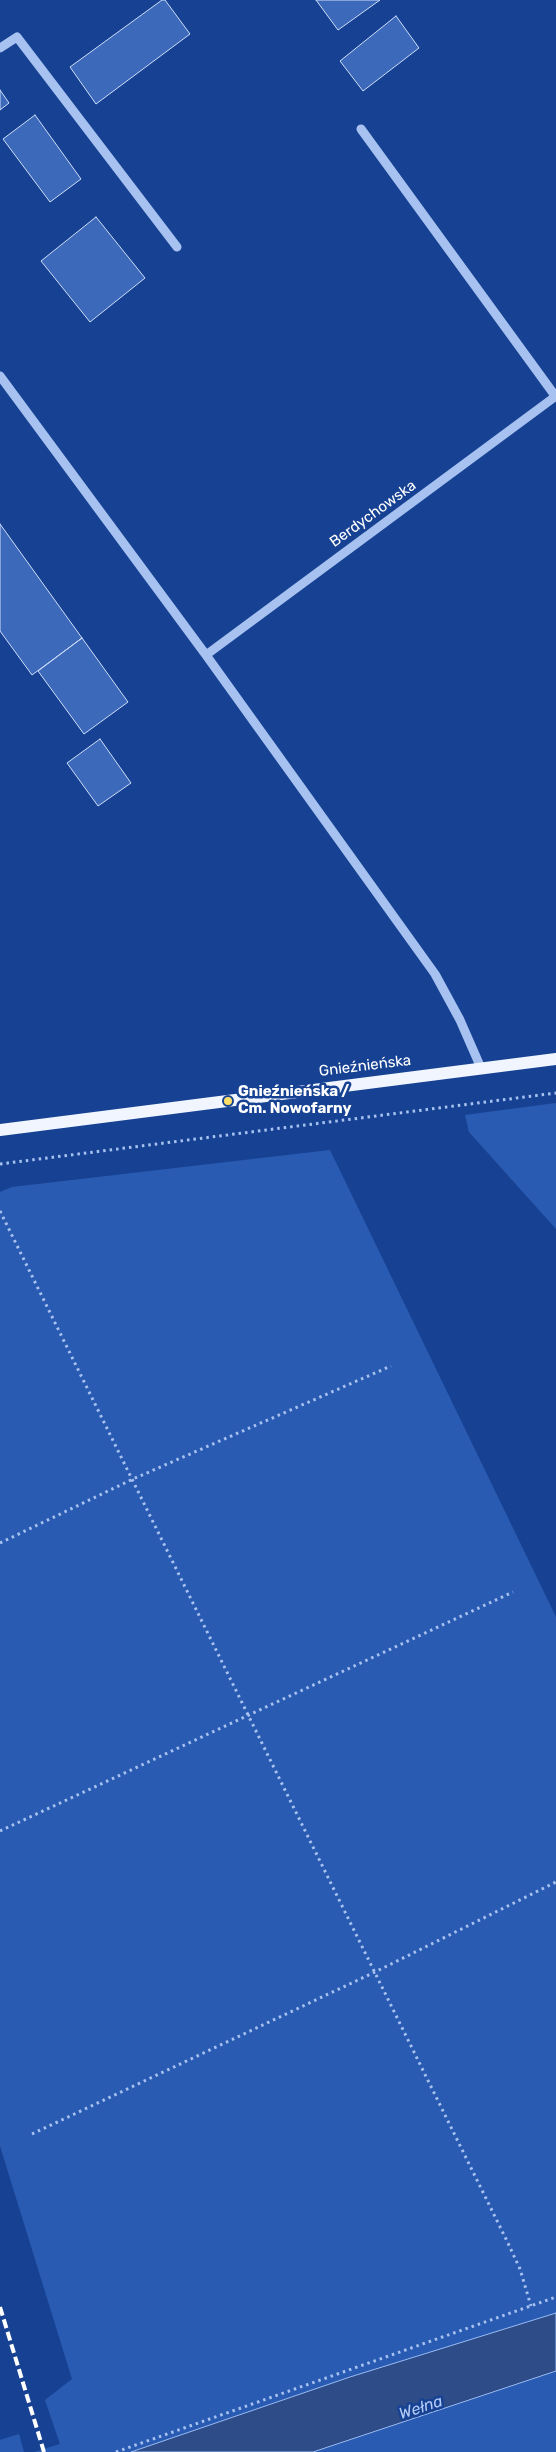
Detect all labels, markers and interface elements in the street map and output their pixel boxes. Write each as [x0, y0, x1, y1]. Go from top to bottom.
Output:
street label: Berdychowska [326, 477, 420, 551]
street label: Gnieźnieńska [318, 1051, 412, 1081]
place label: Gnieźnieńska / Cm. Nowofarny [238, 1083, 351, 1118]
marker: Gnieźnieńska / Cm. Nowofarny [222, 1095, 234, 1107]
water label: Wełna [397, 2392, 445, 2424]

